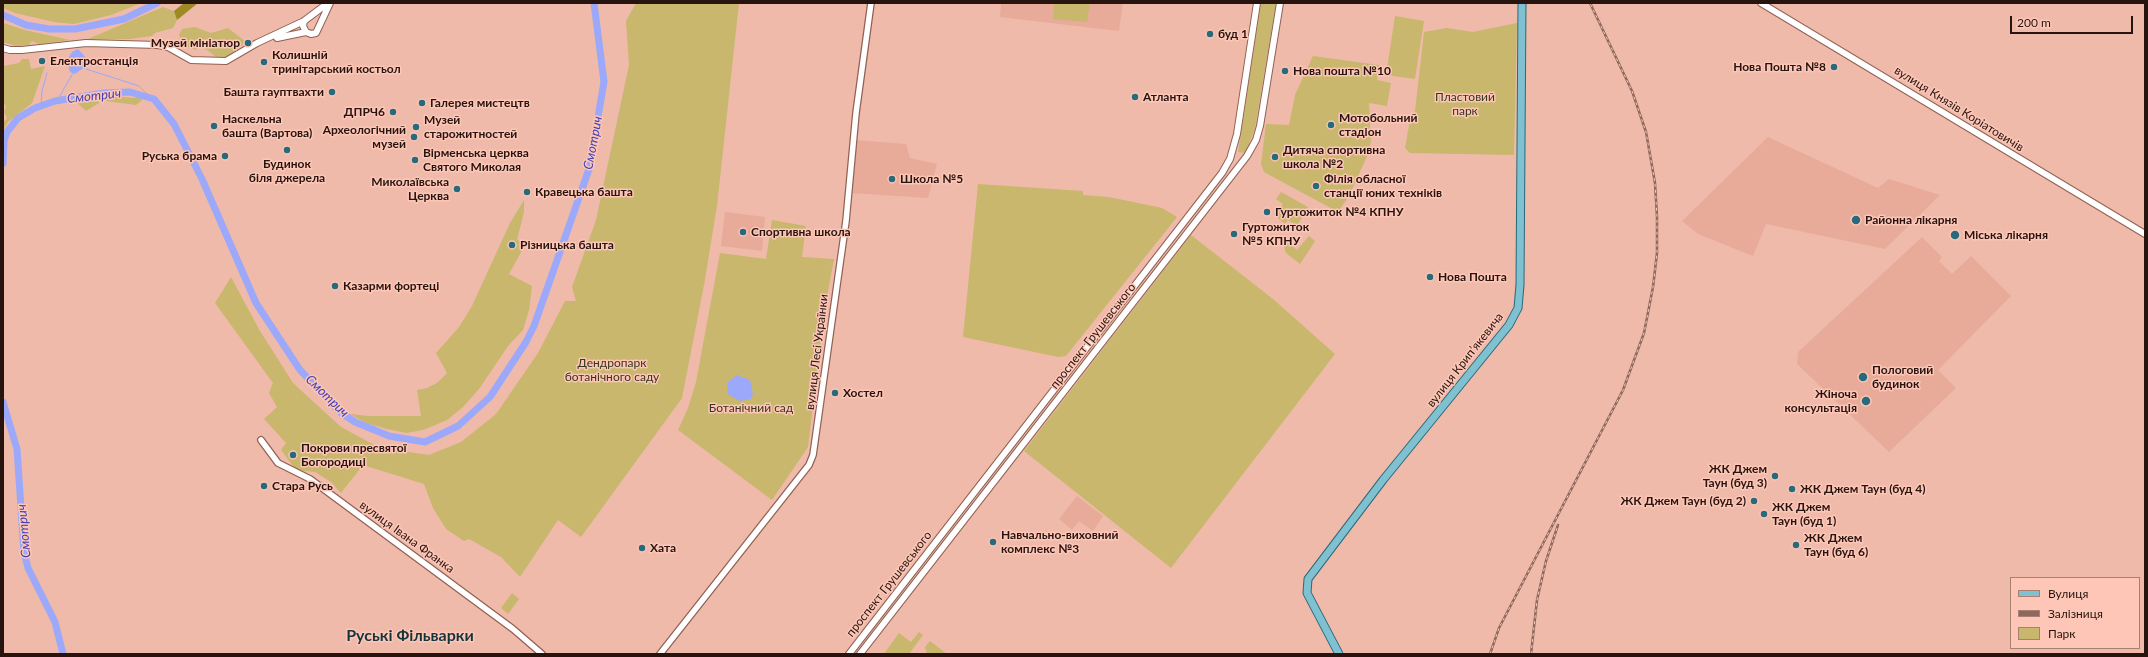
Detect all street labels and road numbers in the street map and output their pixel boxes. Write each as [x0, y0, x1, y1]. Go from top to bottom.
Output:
street label: вулиця Князів Коріатовичів [1892, 63, 2026, 155]
street label: проспект Грушевського [1047, 280, 1139, 392]
street label: вулиця Лесі Українки [803, 293, 831, 411]
street label: вулиця Крипʼякевича [1424, 310, 1506, 410]
street label: вулиця Івана Франка [357, 498, 457, 576]
street label: проспект Грушевського [843, 528, 935, 640]

